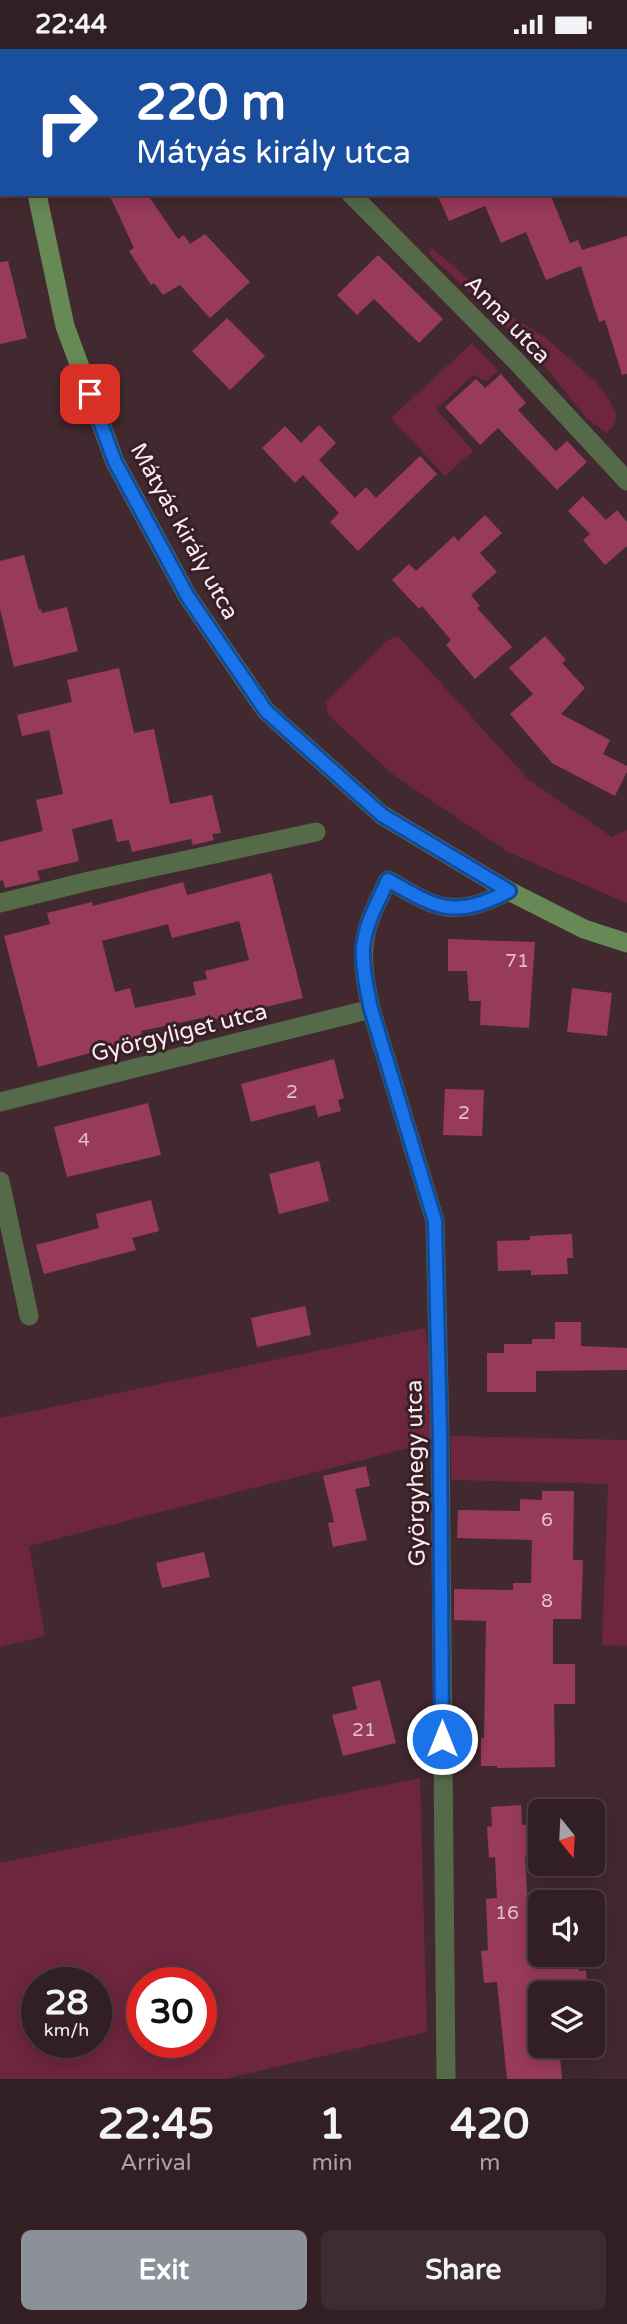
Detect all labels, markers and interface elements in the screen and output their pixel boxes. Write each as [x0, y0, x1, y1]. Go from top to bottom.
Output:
text: 22:44 [35, 9, 107, 40]
text: 220 m [136, 74, 286, 133]
icon: right [21, 77, 112, 168]
text: Mátyás király utca [136, 134, 411, 172]
street label: Anna utca [458, 270, 556, 370]
pin [60, 364, 120, 424]
icon: arrive [71, 375, 109, 413]
street label: Mátyás király utca [124, 438, 244, 625]
house number: 71 [505, 950, 529, 972]
street label: Györgyliget utca [88, 998, 270, 1068]
house number: 2 [286, 1081, 298, 1103]
house number: 2 [458, 1102, 470, 1124]
house number: 4 [78, 1129, 90, 1151]
street label: Györgyhegy utca [400, 1379, 432, 1567]
house number: 6 [541, 1509, 553, 1531]
house number: 8 [541, 1590, 553, 1612]
position arrow [405, 1702, 479, 1776]
house number: 21 [352, 1719, 376, 1741]
north arrow [528, 1799, 606, 1876]
map controls [528, 1799, 605, 2058]
button: sound [528, 1890, 605, 1967]
house number: 16 [495, 1902, 519, 1924]
speed limit sign: 30 [126, 1967, 217, 2058]
button: layers [528, 1981, 605, 2058]
text: 28 [45, 1982, 88, 2024]
text: km/h [44, 2019, 89, 2041]
text: 22:45 [98, 2099, 214, 2150]
text: 1 [319, 2099, 345, 2150]
text: 420 [450, 2099, 529, 2150]
text: Arrival [120, 2149, 191, 2177]
text: min [312, 2149, 353, 2177]
text: m [479, 2149, 500, 2177]
button: Exit [21, 2230, 307, 2310]
button: Share [321, 2230, 606, 2310]

